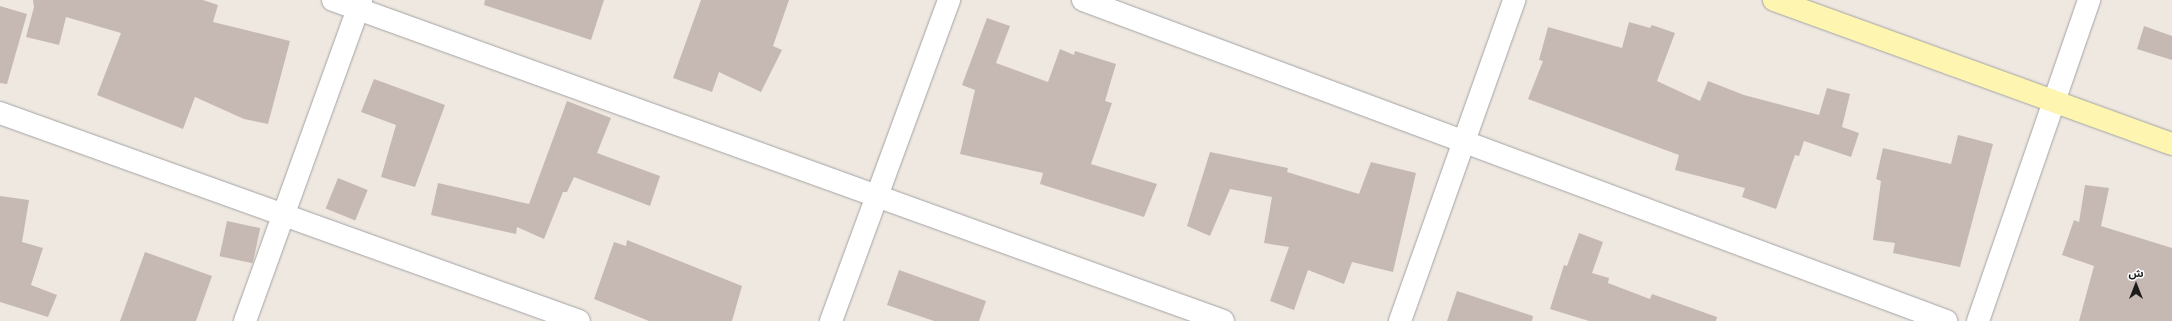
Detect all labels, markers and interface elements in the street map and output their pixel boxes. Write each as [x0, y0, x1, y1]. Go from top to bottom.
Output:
north arrow [2116, 265, 2156, 305]
text: ش [2128, 265, 2144, 280]

